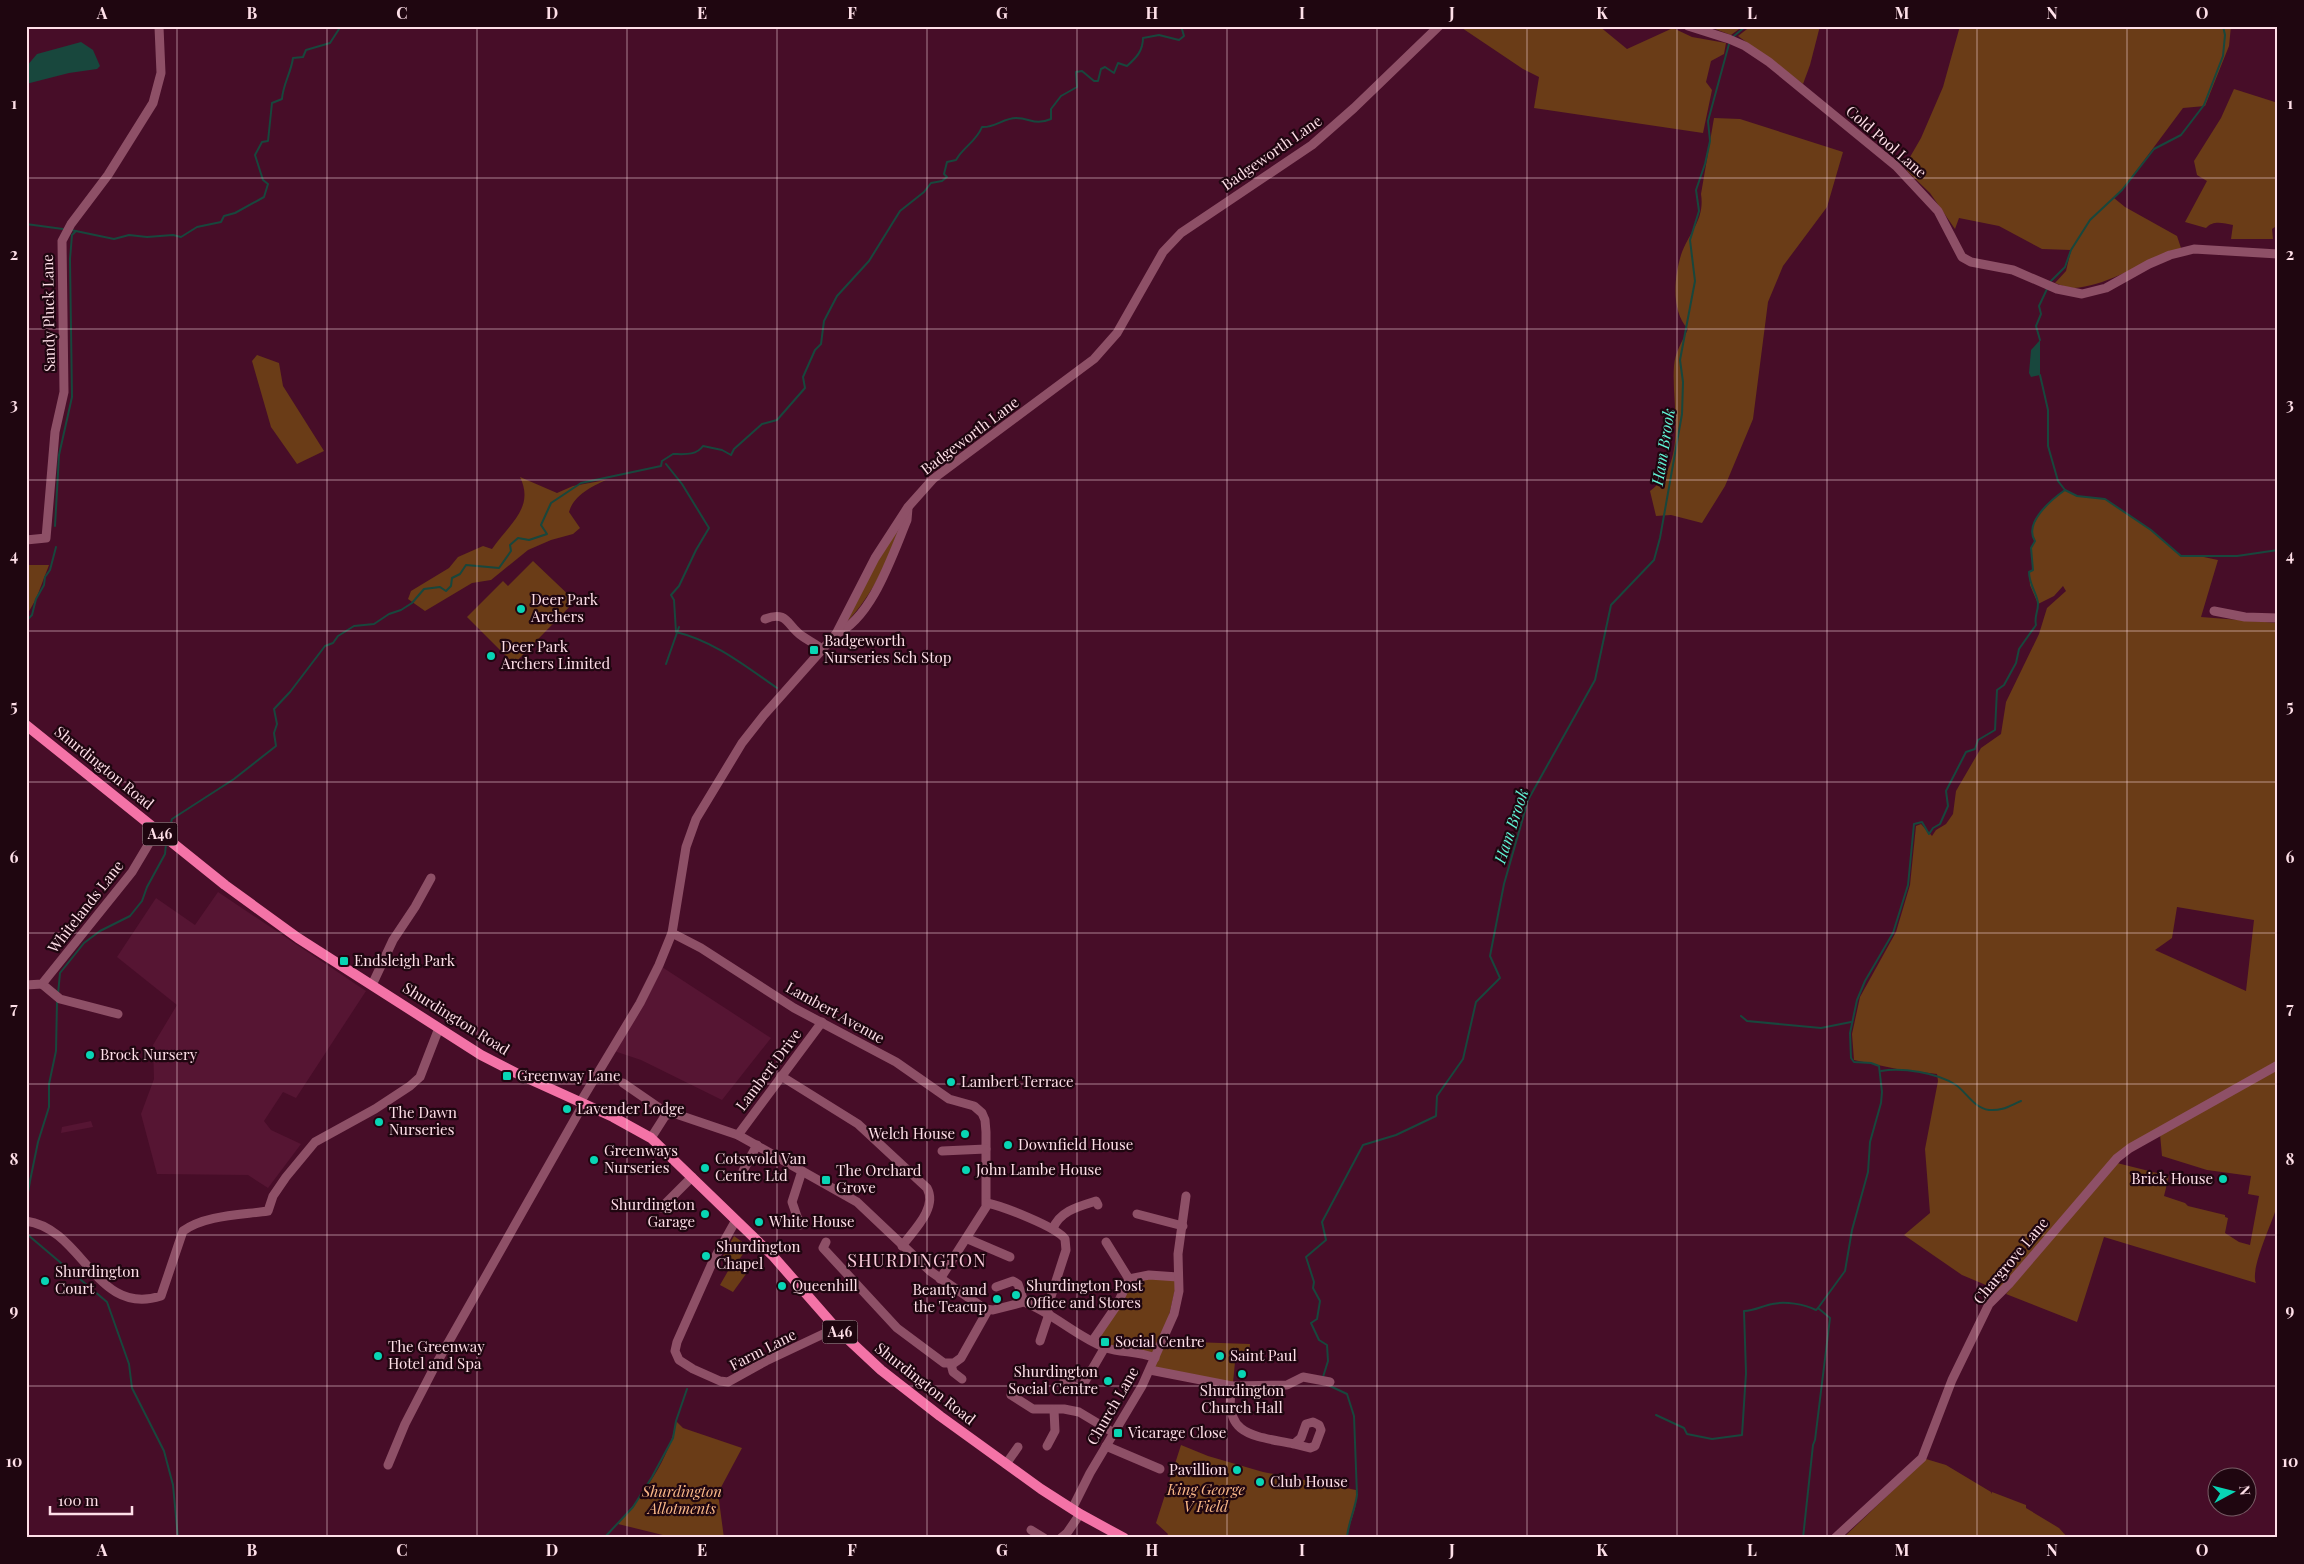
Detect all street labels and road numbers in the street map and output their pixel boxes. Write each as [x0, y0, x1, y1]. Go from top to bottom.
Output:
street label: Cold Pool Lane [1842, 101, 1931, 182]
street label: Badgeworth Lane [1217, 110, 1325, 194]
street label: Sandy Pluck Lane [37, 254, 59, 372]
street label: Badgeworth Lane [916, 392, 1022, 479]
street label: Shurdington Road [51, 721, 159, 814]
road number: A46 [142, 822, 178, 846]
street label: Whitelands Lane [42, 856, 128, 958]
street label: Shurdington Road [399, 977, 514, 1059]
street label: Lambert Avenue [782, 977, 888, 1048]
street label: Lambert Drive [731, 1024, 806, 1114]
street label: Chargrove Lane [1968, 1213, 2052, 1308]
road number: A46 [822, 1320, 858, 1344]
street label: Farm Lane [726, 1324, 799, 1374]
street label: Shurdington Road [871, 1338, 980, 1429]
street label: Church Lane [1082, 1363, 1143, 1448]

